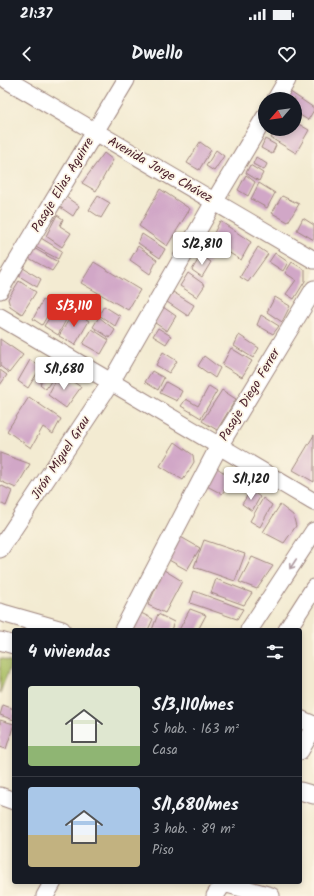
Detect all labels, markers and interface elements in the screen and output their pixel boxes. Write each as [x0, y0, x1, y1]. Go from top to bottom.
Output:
text: 21:37 [20, 2, 52, 26]
text: Dwello [131, 40, 183, 69]
icon: back [16, 43, 38, 65]
icon: heart [276, 43, 298, 65]
north arrow [258, 92, 302, 136]
map controls [258, 92, 302, 136]
street label: Avenida Jorge Chávez [103, 131, 217, 209]
street label: Pasaje Elias Aguirre [26, 133, 100, 237]
pin: S/2,810 [165, 232, 239, 266]
text: S/2,810 [182, 234, 222, 255]
pin: S/3,110 [37, 294, 111, 328]
text: S/3,110 [56, 296, 92, 317]
street label: Pasaje Diego Ferrer [214, 344, 286, 445]
pin: S/1,680 [27, 357, 101, 391]
text: S/1,680 [44, 359, 84, 380]
street label: Jirón Miguel Grau [26, 411, 96, 504]
pin: S/1,120 [214, 467, 288, 501]
text: S/1,120 [233, 469, 269, 490]
one-way arrow [288, 558, 296, 570]
text: 4 viviendas [28, 639, 110, 666]
icon: filters [264, 641, 286, 663]
text: S/3,110/mes [152, 692, 234, 719]
icon: home [60, 702, 108, 750]
text: 5 hab. · 163 m² [152, 719, 239, 740]
text: Casa [152, 740, 178, 761]
text: S/1,680/mes [152, 792, 239, 819]
icon: home [60, 803, 108, 851]
text: 3 hab. · 89 m² [152, 819, 235, 840]
text: Piso [152, 840, 174, 861]

